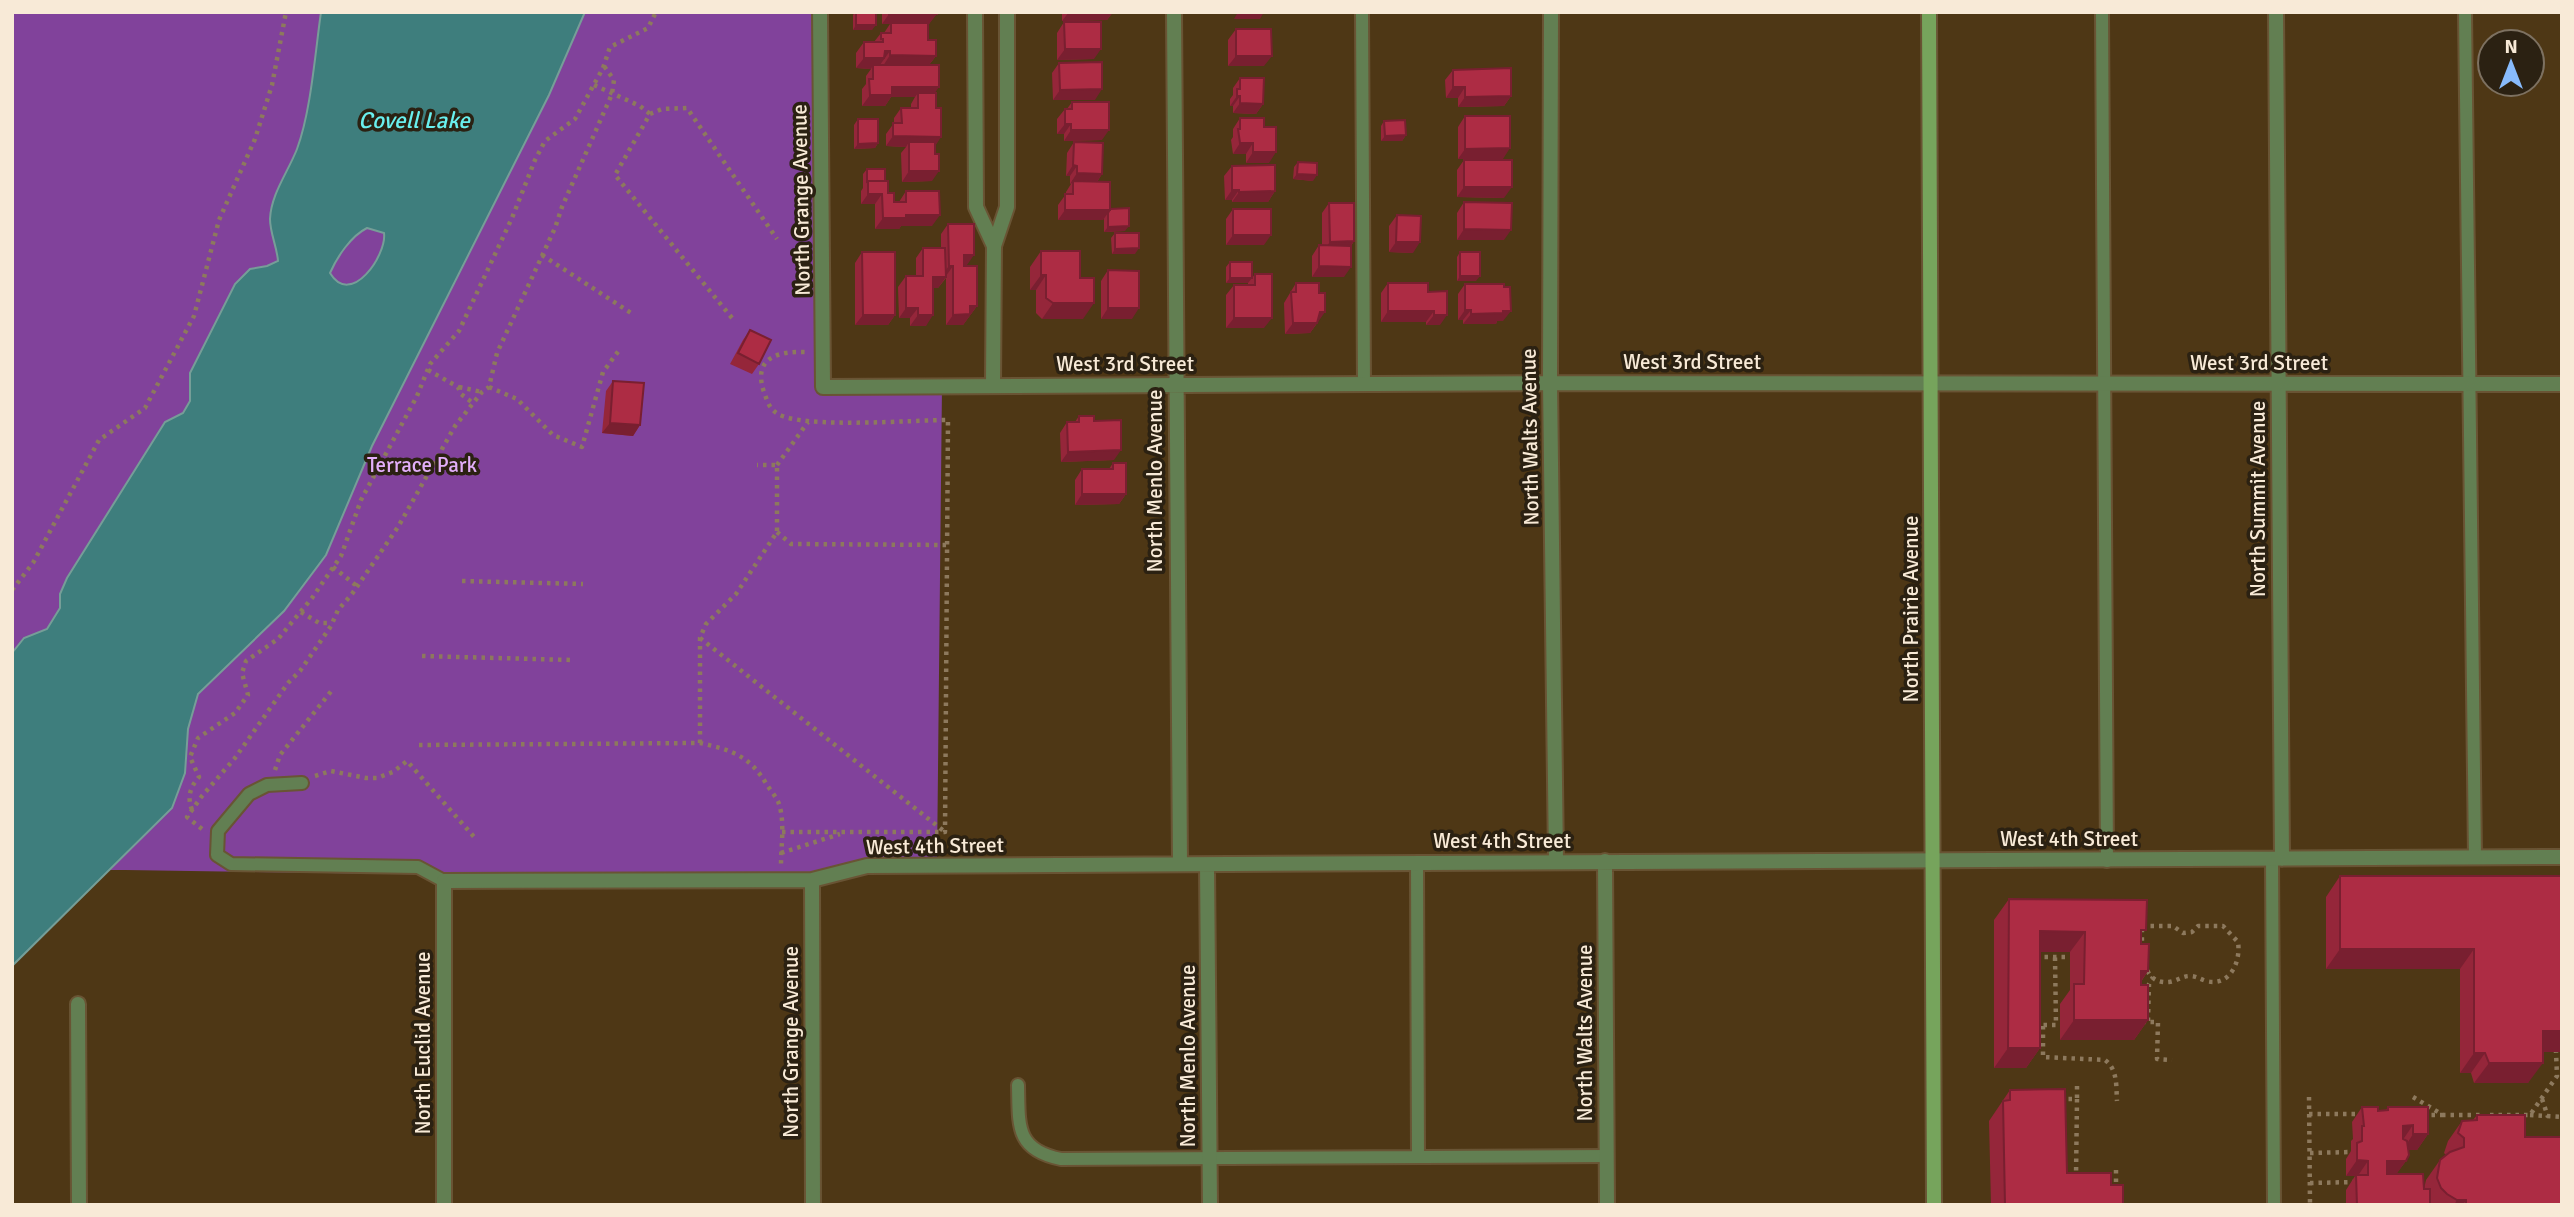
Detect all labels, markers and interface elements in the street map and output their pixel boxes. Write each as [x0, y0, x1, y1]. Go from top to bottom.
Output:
north arrow [2476, 28, 2546, 98]
text: N [2504, 35, 2518, 59]
street label: North Grange Avenue [786, 104, 816, 296]
water label: Covell Lake [358, 106, 471, 135]
street label: North Walts Avenue [1515, 348, 1545, 526]
street label: West 3rd Street [1623, 349, 1761, 375]
street label: West 3rd Street [2190, 350, 2328, 376]
street label: West 3rd Street [1056, 351, 1194, 377]
street label: North Menlo Avenue [1142, 390, 1168, 572]
street label: North Summit Avenue [2245, 401, 2271, 597]
park label: Terrace Park [367, 452, 478, 478]
street label: North Prairie Avenue [1898, 516, 1924, 702]
street label: West 4th Street [2000, 826, 2138, 852]
street label: West 4th Street [1433, 828, 1571, 854]
street label: West 4th Street [866, 832, 1004, 860]
street label: North Walts Avenue [1572, 944, 1598, 1122]
street label: North Grange Avenue [778, 946, 804, 1138]
street label: North Euclid Avenue [410, 952, 436, 1134]
street label: North Menlo Avenue [1175, 965, 1201, 1147]

